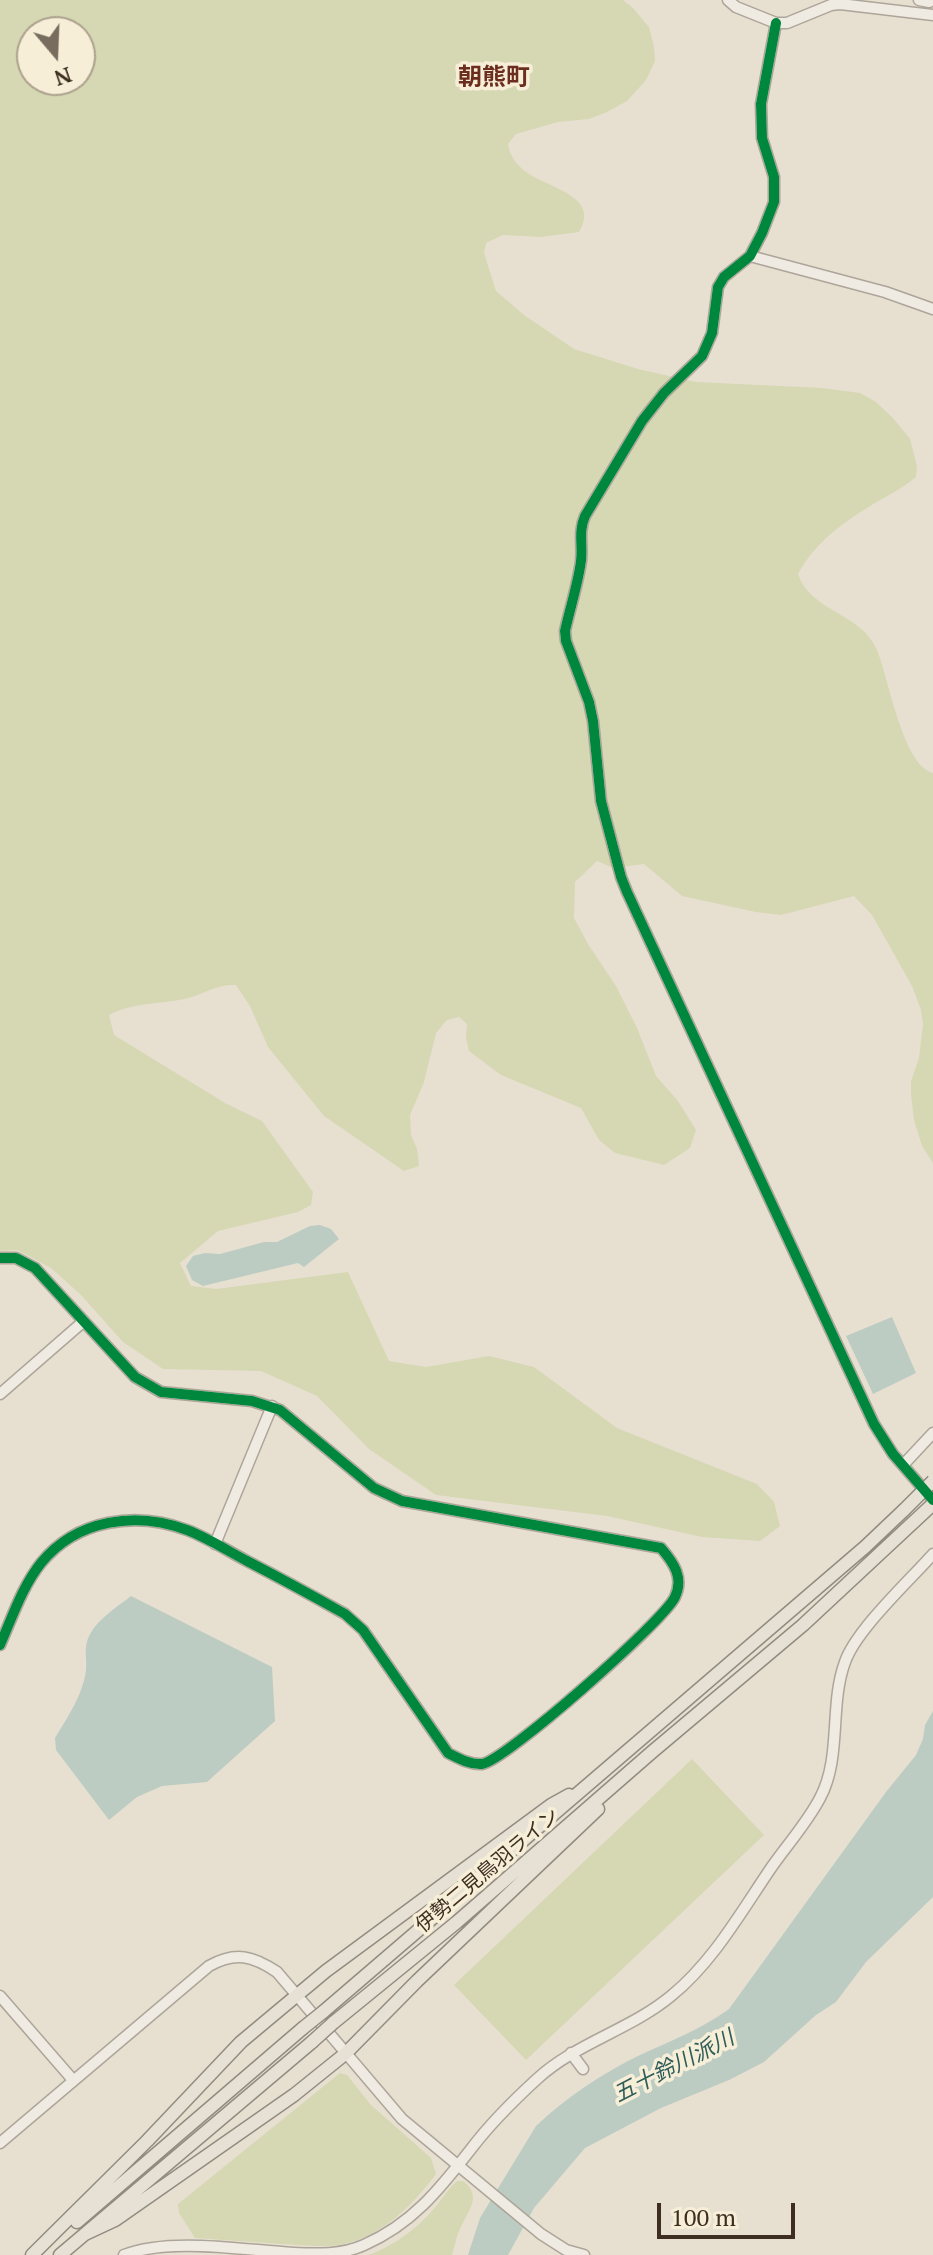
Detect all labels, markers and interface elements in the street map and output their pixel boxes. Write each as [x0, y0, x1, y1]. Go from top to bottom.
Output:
north arrow [16, 16, 96, 96]
text: N [51, 61, 76, 94]
district label: 朝熊町 [458, 64, 530, 92]
street label: 伊勢二見鳥羽ライン [411, 1804, 565, 1938]
water label: 五十鈴川派川 [609, 2025, 739, 2109]
scale bar [661, 2187, 799, 2237]
text: 100 m [671, 2201, 736, 2233]

